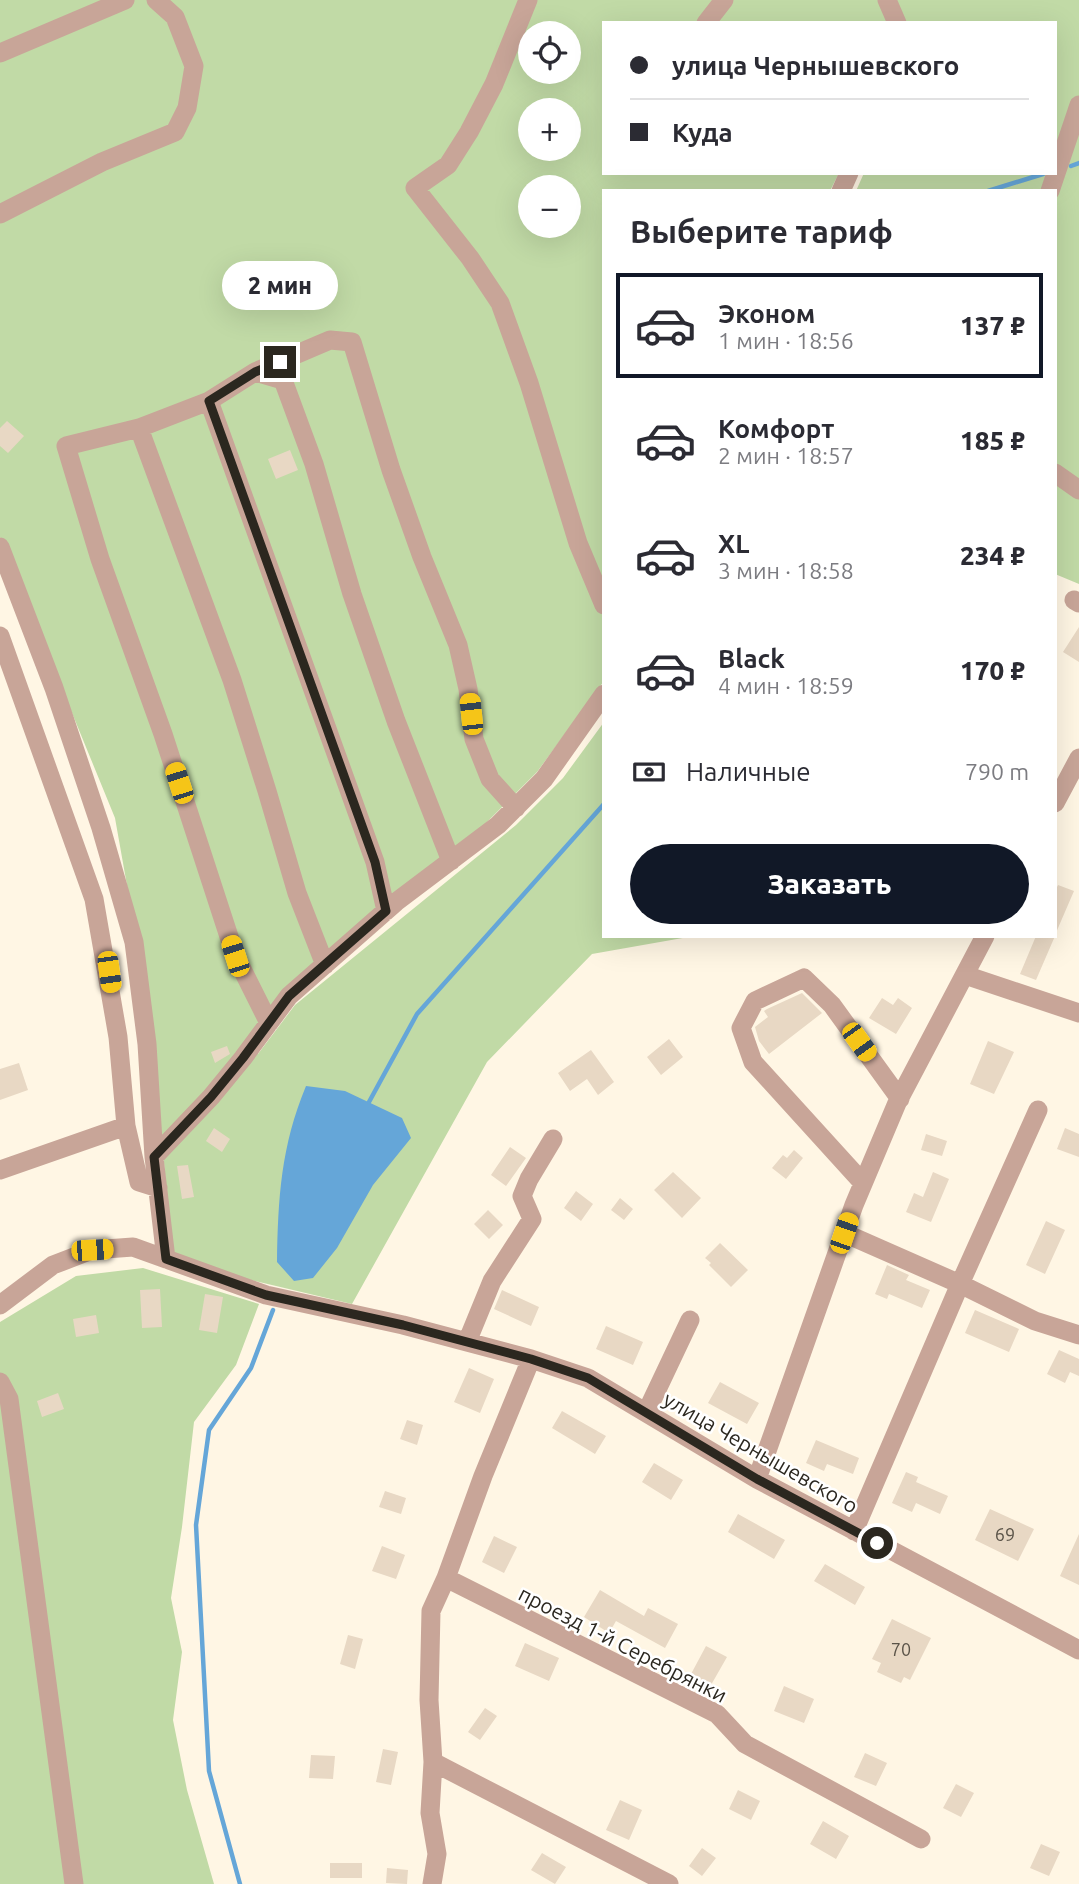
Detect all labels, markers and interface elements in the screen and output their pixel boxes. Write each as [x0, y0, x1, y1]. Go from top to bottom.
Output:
map controls [518, 21, 581, 238]
button: locate [518, 21, 581, 84]
text: улица Чернышевского [672, 51, 959, 80]
button: + [518, 98, 581, 161]
text: Куда [672, 118, 733, 147]
button: − [518, 175, 581, 238]
text: Выберите тариф [630, 213, 893, 249]
callout: 2 мин [222, 260, 338, 310]
text: 2 мин [248, 273, 312, 298]
icon: car [634, 294, 697, 357]
text: Эконом [718, 299, 815, 328]
text: 137 ₽ [960, 311, 1025, 340]
text: 1 мин · 18:56 [718, 328, 854, 353]
route end [264, 346, 296, 378]
icon: car [634, 409, 697, 472]
text: Комфорт [718, 414, 834, 443]
text: 185 ₽ [960, 426, 1025, 455]
text: 2 мин · 18:57 [718, 443, 854, 468]
icon: car [634, 524, 697, 587]
text: XL [718, 529, 749, 558]
text: 234 ₽ [960, 541, 1025, 570]
text: 3 мин · 18:58 [718, 558, 854, 583]
icon: car [634, 639, 697, 702]
text: Black [718, 644, 785, 673]
text: 170 ₽ [960, 656, 1025, 685]
text: 4 мин · 18:59 [718, 673, 854, 698]
car [459, 692, 484, 736]
icon: cash [630, 753, 668, 791]
text: Наличные [686, 757, 811, 786]
text: 790 m [965, 759, 1029, 784]
car [163, 760, 196, 806]
button: Заказать [630, 844, 1029, 924]
car [219, 933, 252, 979]
car [96, 950, 123, 994]
car [839, 1019, 880, 1065]
car [828, 1210, 861, 1256]
car [71, 1238, 114, 1262]
street label: улица Чернышевского [660, 1387, 862, 1517]
house number: 69 [995, 1524, 1015, 1544]
route start [861, 1527, 893, 1559]
street label: проезд 1-й Серебрянки [515, 1581, 731, 1707]
house number: 70 [891, 1639, 911, 1659]

